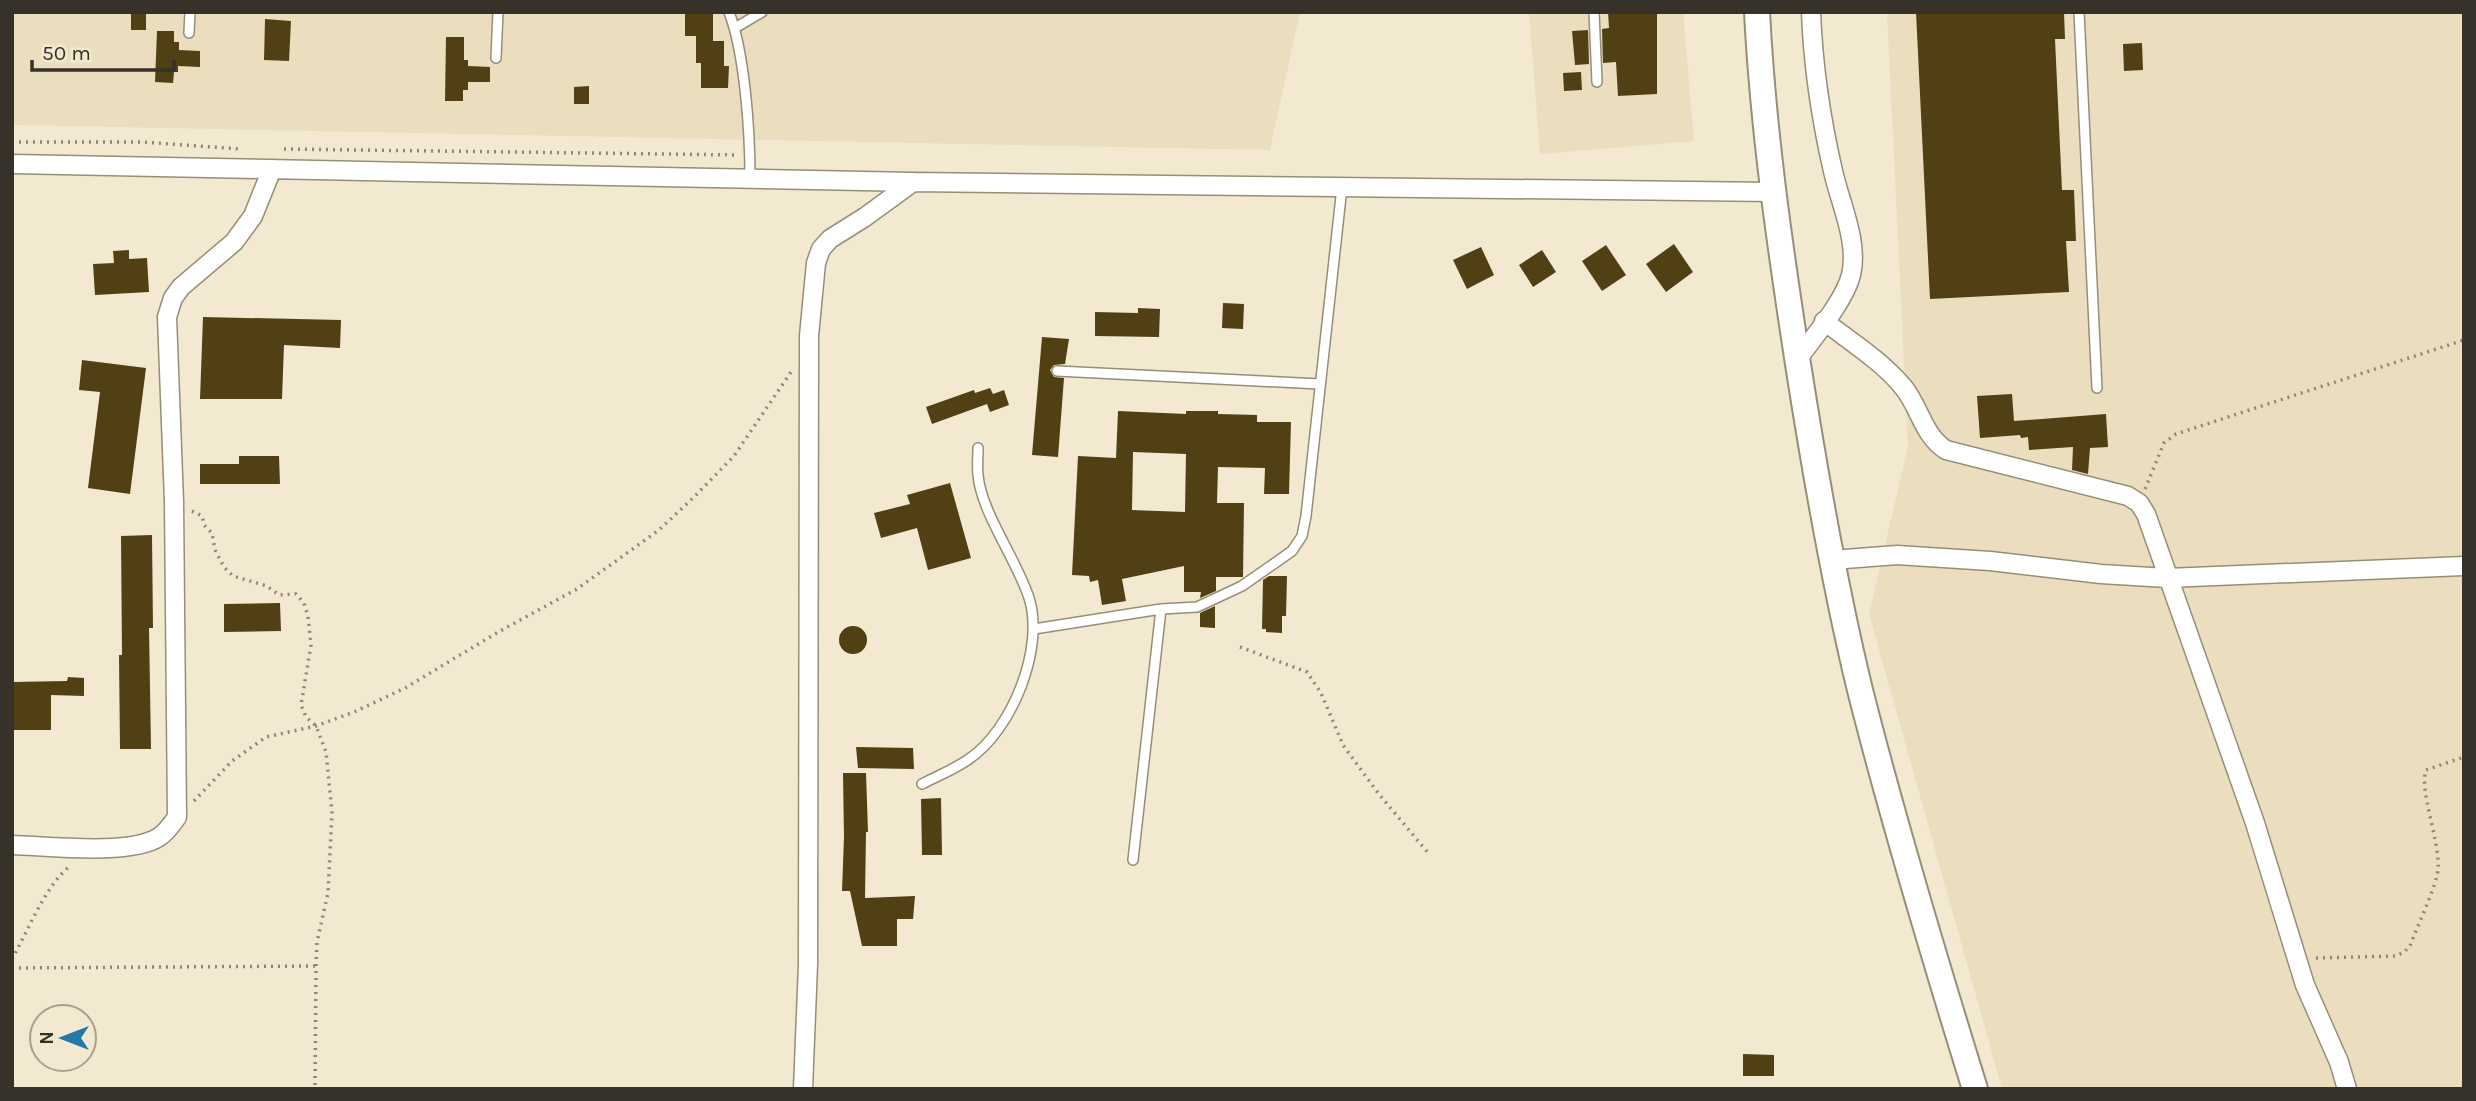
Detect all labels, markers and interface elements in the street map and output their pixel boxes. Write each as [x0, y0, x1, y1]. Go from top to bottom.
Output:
scale bar [32, 28, 173, 72]
text: 50 m [42, 41, 91, 65]
north arrow [28, 1003, 98, 1073]
text: N [36, 1031, 58, 1045]

